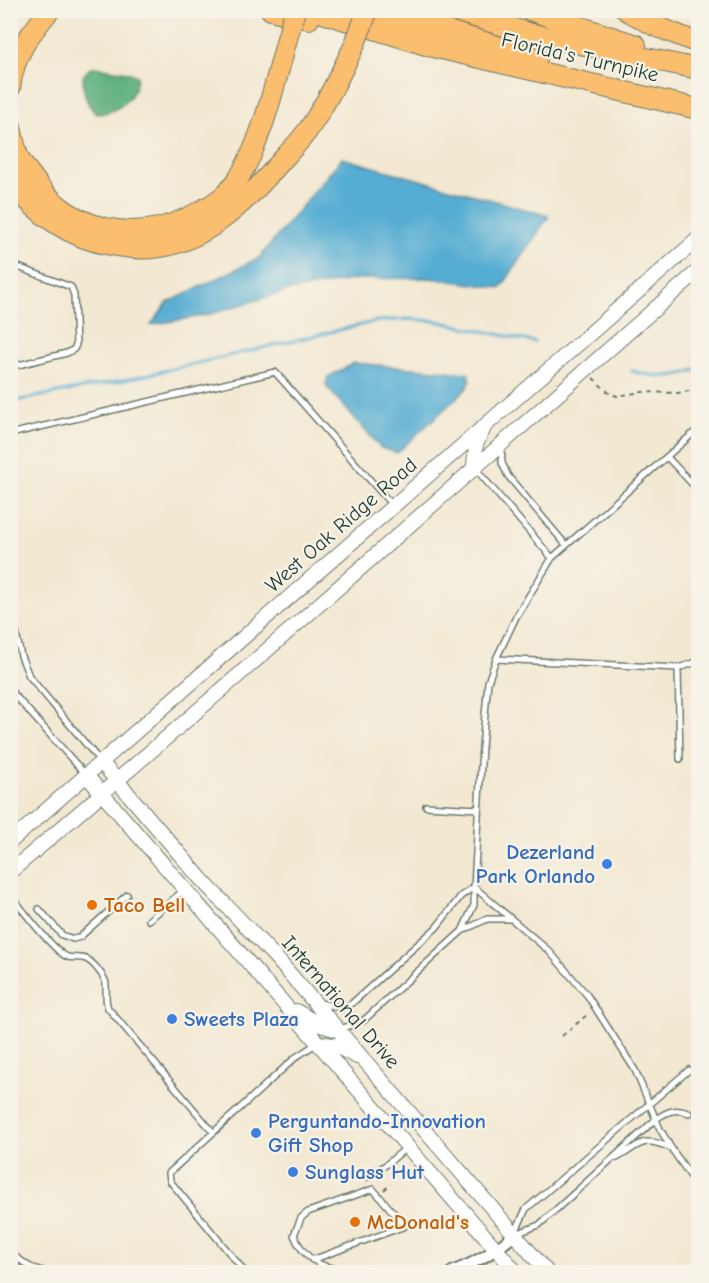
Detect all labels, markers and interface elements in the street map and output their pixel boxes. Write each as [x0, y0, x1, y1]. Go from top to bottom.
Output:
street label: Florida's Turnpike [499, 27, 661, 87]
street label: West Oak Ridge Road [260, 453, 422, 597]
place label: Dezerland Park Orlando [476, 840, 595, 888]
marker: Dezerland Park Orlando [600, 857, 614, 871]
place label: Taco Bell [104, 893, 185, 917]
marker: Taco Bell [85, 898, 99, 912]
street label: International Drive [277, 931, 405, 1073]
place label: Sweets Plaza [184, 1007, 299, 1031]
marker: Sweets Plaza [165, 1012, 179, 1026]
place label: Perguntando-Innovation Gift Shop [268, 1109, 486, 1157]
marker: Perguntando-Innovation Gift Shop [249, 1126, 263, 1140]
place label: Sunglass Hut [305, 1160, 425, 1184]
marker: Sunglass Hut [286, 1165, 300, 1179]
place label: McDonald's [367, 1210, 469, 1234]
marker: McDonald's [348, 1215, 362, 1229]

